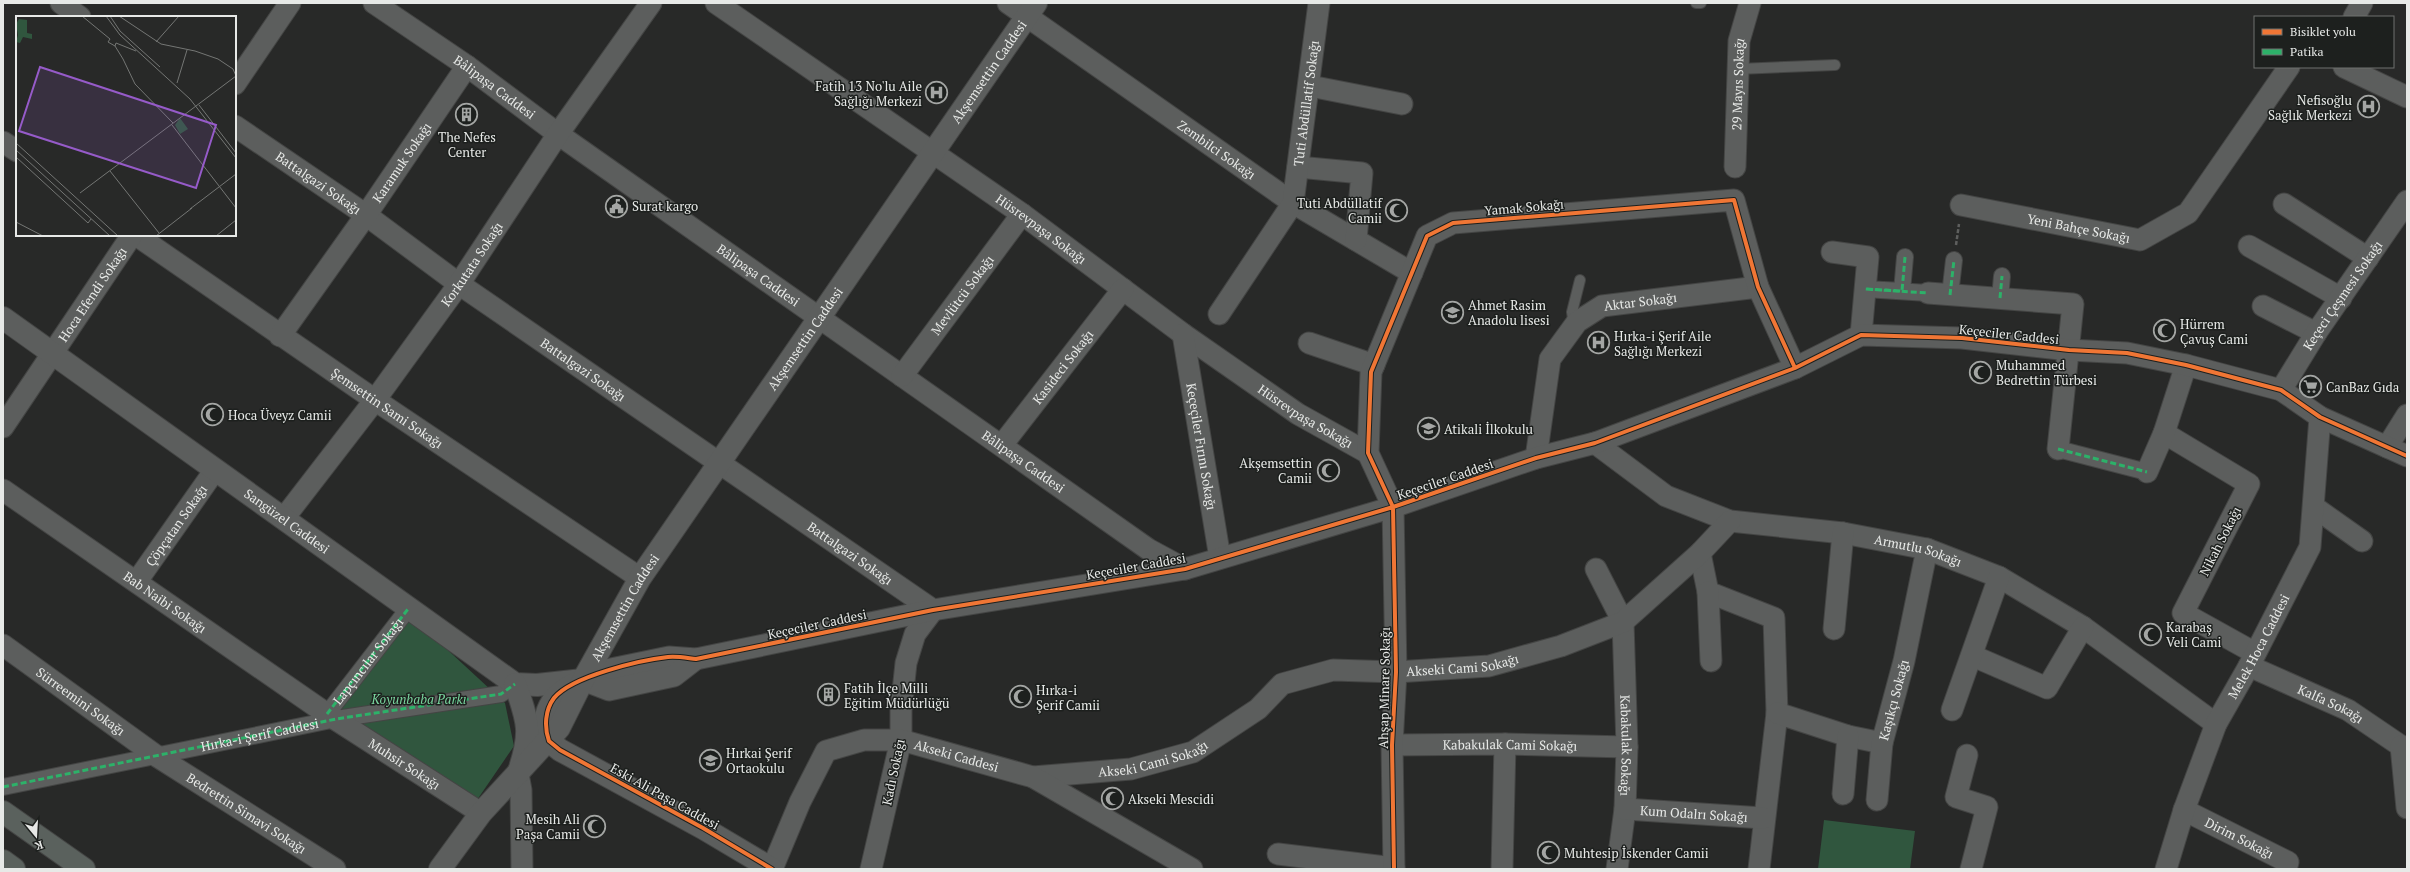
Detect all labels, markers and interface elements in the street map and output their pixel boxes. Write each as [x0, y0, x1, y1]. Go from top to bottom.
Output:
inset map [16, 16, 236, 236]
legend [2254, 16, 2394, 68]
street label: Akşemsettin Caddesi [947, 17, 1031, 127]
text: Bisiklet yolu [2290, 24, 2356, 39]
street label: 29 Mayıs Sokağı [1727, 35, 1749, 131]
street label: Tuti Abdüllatif Sokağı [1289, 39, 1323, 167]
text: Patika [2290, 44, 2324, 59]
street label: Bâlipaşa Caddesi [450, 51, 539, 123]
place label: Fatih 13 No'lu Aile Sağlığı Merkezi [815, 77, 922, 110]
hospital icon: Fatih 13 No'lu Aile Sağlığı Merkezi [924, 80, 950, 106]
place label: Nefisoğlu Sağlık Merkezi [2268, 91, 2353, 124]
hospital icon: Nefisoğlu Sağlık Merkezi [2355, 94, 2381, 120]
building icon: The Nefes Center [454, 102, 480, 128]
street label: Zembilci Sokağı [1174, 116, 1260, 183]
street label: Karamuk Sokağı [368, 119, 435, 206]
place label: The Nefes Center [438, 128, 496, 161]
street label: Battalgazi Sokağı [272, 147, 365, 218]
street label: Hüsrevpaşa Sokağı [992, 190, 1090, 268]
public building icon: Surat kargo [604, 193, 630, 219]
place label: Tuti Abdüllatif Camii [1297, 194, 1384, 227]
street label: Yamak Sokağı [1484, 195, 1565, 219]
place label: Surat kargo [632, 197, 698, 215]
mosque icon: Tuti Abdüllatif Camii [1384, 197, 1410, 223]
street label: Yeni Bahçe Sokağı [2026, 209, 2132, 247]
street label: Korkutata Sokağı [437, 218, 507, 310]
street label: Keçeci Çeşmesi Sokağı [2299, 237, 2386, 353]
street label: Bâlipaşa Caddesi [713, 240, 804, 310]
street label: Hoca Efendi Sokağı [54, 243, 131, 345]
street label: Mevlütcü Sokağı [927, 251, 998, 339]
street label: Akşemsettin Caddesi [763, 283, 847, 394]
street label: Aktar Sokağı [1603, 288, 1678, 315]
place label: Ahmet Rasim Anadolu lisesi [1468, 296, 1550, 329]
school or university icon: Ahmet Rasim Anadolu lisesi [1439, 299, 1465, 325]
place label: Hürrem Çavuş Cami [2180, 315, 2248, 348]
mosque icon: Hürrem Çavuş Cami [2152, 318, 2178, 344]
street label: Keçeciler Caddesi [1958, 320, 2060, 348]
street label: Kasideci Sokağı [1028, 326, 1097, 408]
place label: Hırka-i Şerif Aile Sağlığı Merkezi [1614, 327, 1711, 360]
hospital icon: Hırka-i Şerif Aile Sağlığı Merkezi [1586, 330, 1612, 356]
street label: Battalgazi Sokağı [537, 334, 630, 405]
place label: Muhammed Bedrettin Türbesi [1996, 356, 2097, 389]
mosque icon: Muhammed Bedrettin Türbesi [1967, 359, 1993, 385]
street label: Şemsettin Sami Sokağı [328, 364, 447, 452]
supermarket icon: CanBaz Gıda [2298, 374, 2324, 400]
place label: CanBaz Gıda [2326, 378, 2400, 396]
street label: Hüsrevpaşa Sokağı [1254, 380, 1356, 452]
street label: Keçeçiler Fırını Sokağı [1182, 382, 1221, 511]
mosque icon: Hoca Üveyz Camii [200, 402, 226, 428]
place label: Hoca Üveyz Camii [228, 406, 332, 424]
school or university icon: Atikali İlkokulu [1415, 416, 1441, 442]
place label: Atikali İlkokulu [1444, 420, 1534, 438]
street label: Bâlipaşa Caddesi [978, 426, 1069, 497]
place label: Akşemsettin Camii [1239, 454, 1312, 487]
street label: Keçeciler Caddesi [1394, 454, 1496, 504]
mosque icon: Akşemsettin Camii [1315, 457, 1341, 483]
street label: Çöpçatan Sokağı [141, 481, 211, 570]
street label: Sangüzel Caddesi [241, 484, 333, 558]
street label: Nikah Sokağı [2195, 503, 2245, 579]
street label: Battalgazi Sokağı [804, 517, 897, 589]
street label: Armutlu Sokağı [1873, 530, 1964, 571]
street label: Keçeciler Caddesi [1085, 548, 1187, 584]
street label: Akşemsettin Caddesi [586, 550, 663, 664]
street label: Bab Naibi Sokağı [120, 567, 210, 637]
street label: Melek Hoca Caddesi [2223, 591, 2293, 702]
street label: Keçeciler Caddesi [766, 605, 868, 643]
street label: Lapçıncılar Sokağı [329, 614, 407, 708]
place label: Karabaş Veli Cami [2166, 618, 2221, 651]
mosque icon: Karabaş Veli Cami [2137, 621, 2163, 647]
street label: Ahşap Minare Sokağı [1374, 627, 1394, 749]
street label: Akseki Cami Sokağı [1406, 649, 1521, 680]
street label: Kaşıkçı Sokağı [1874, 658, 1913, 742]
street label: Sürreemini Sokağı [33, 663, 129, 740]
place label: Fatih İlçe Milli Eğitim Müdürlüğü [844, 679, 950, 712]
street label: Kalfa Sokağı [2295, 680, 2367, 727]
place label: Hırka-i Şerif Camii [1036, 681, 1100, 714]
building icon: Fatih İlçe Milli Eğitim Müdürlüğü [815, 682, 841, 708]
mosque icon: Hırka-i Şerif Camii [1008, 684, 1034, 710]
park label: Koyunbaba Parkı [371, 690, 466, 708]
street label: Kabakulak Sokağı [1616, 694, 1636, 797]
street label: Hırka-i Şerif Caddesi [199, 714, 320, 755]
street label: Muhsir Sokağı [365, 734, 444, 794]
street label: Akseki Caddesi [912, 735, 1001, 776]
street label: Kabakulak Cami Sokağı [1443, 735, 1578, 755]
street label: Akseki Cami Sokağı [1097, 736, 1211, 781]
street label: Kadı Sokağı [877, 737, 909, 807]
place label: Hırkai Şerif Ortaokulu [726, 744, 793, 777]
school or university icon: Hırkai Şerif Ortaokulu [698, 747, 724, 773]
street label: Eski Ali Paşa Caddesi [607, 759, 723, 833]
street label: Bedrettin Simavi Sokağı [183, 768, 310, 858]
mosque icon: Akseki Mescidi [1100, 786, 1126, 812]
place label: Akseki Mescidi [1128, 790, 1214, 808]
street label: Kum Odalrı Sokağı [1639, 801, 1748, 826]
place label: Mesih Ali Paşa Camii [516, 810, 580, 843]
mosque icon: Mesih Ali Paşa Camii [582, 813, 608, 839]
street label: Dirim Sokağı [2202, 813, 2277, 863]
north arrow [16, 816, 56, 856]
text: K [33, 838, 45, 853]
mosque icon: Muhtesip İskender Camii [1536, 840, 1562, 866]
place label: Muhtesip İskender Camii [1564, 844, 1709, 862]

